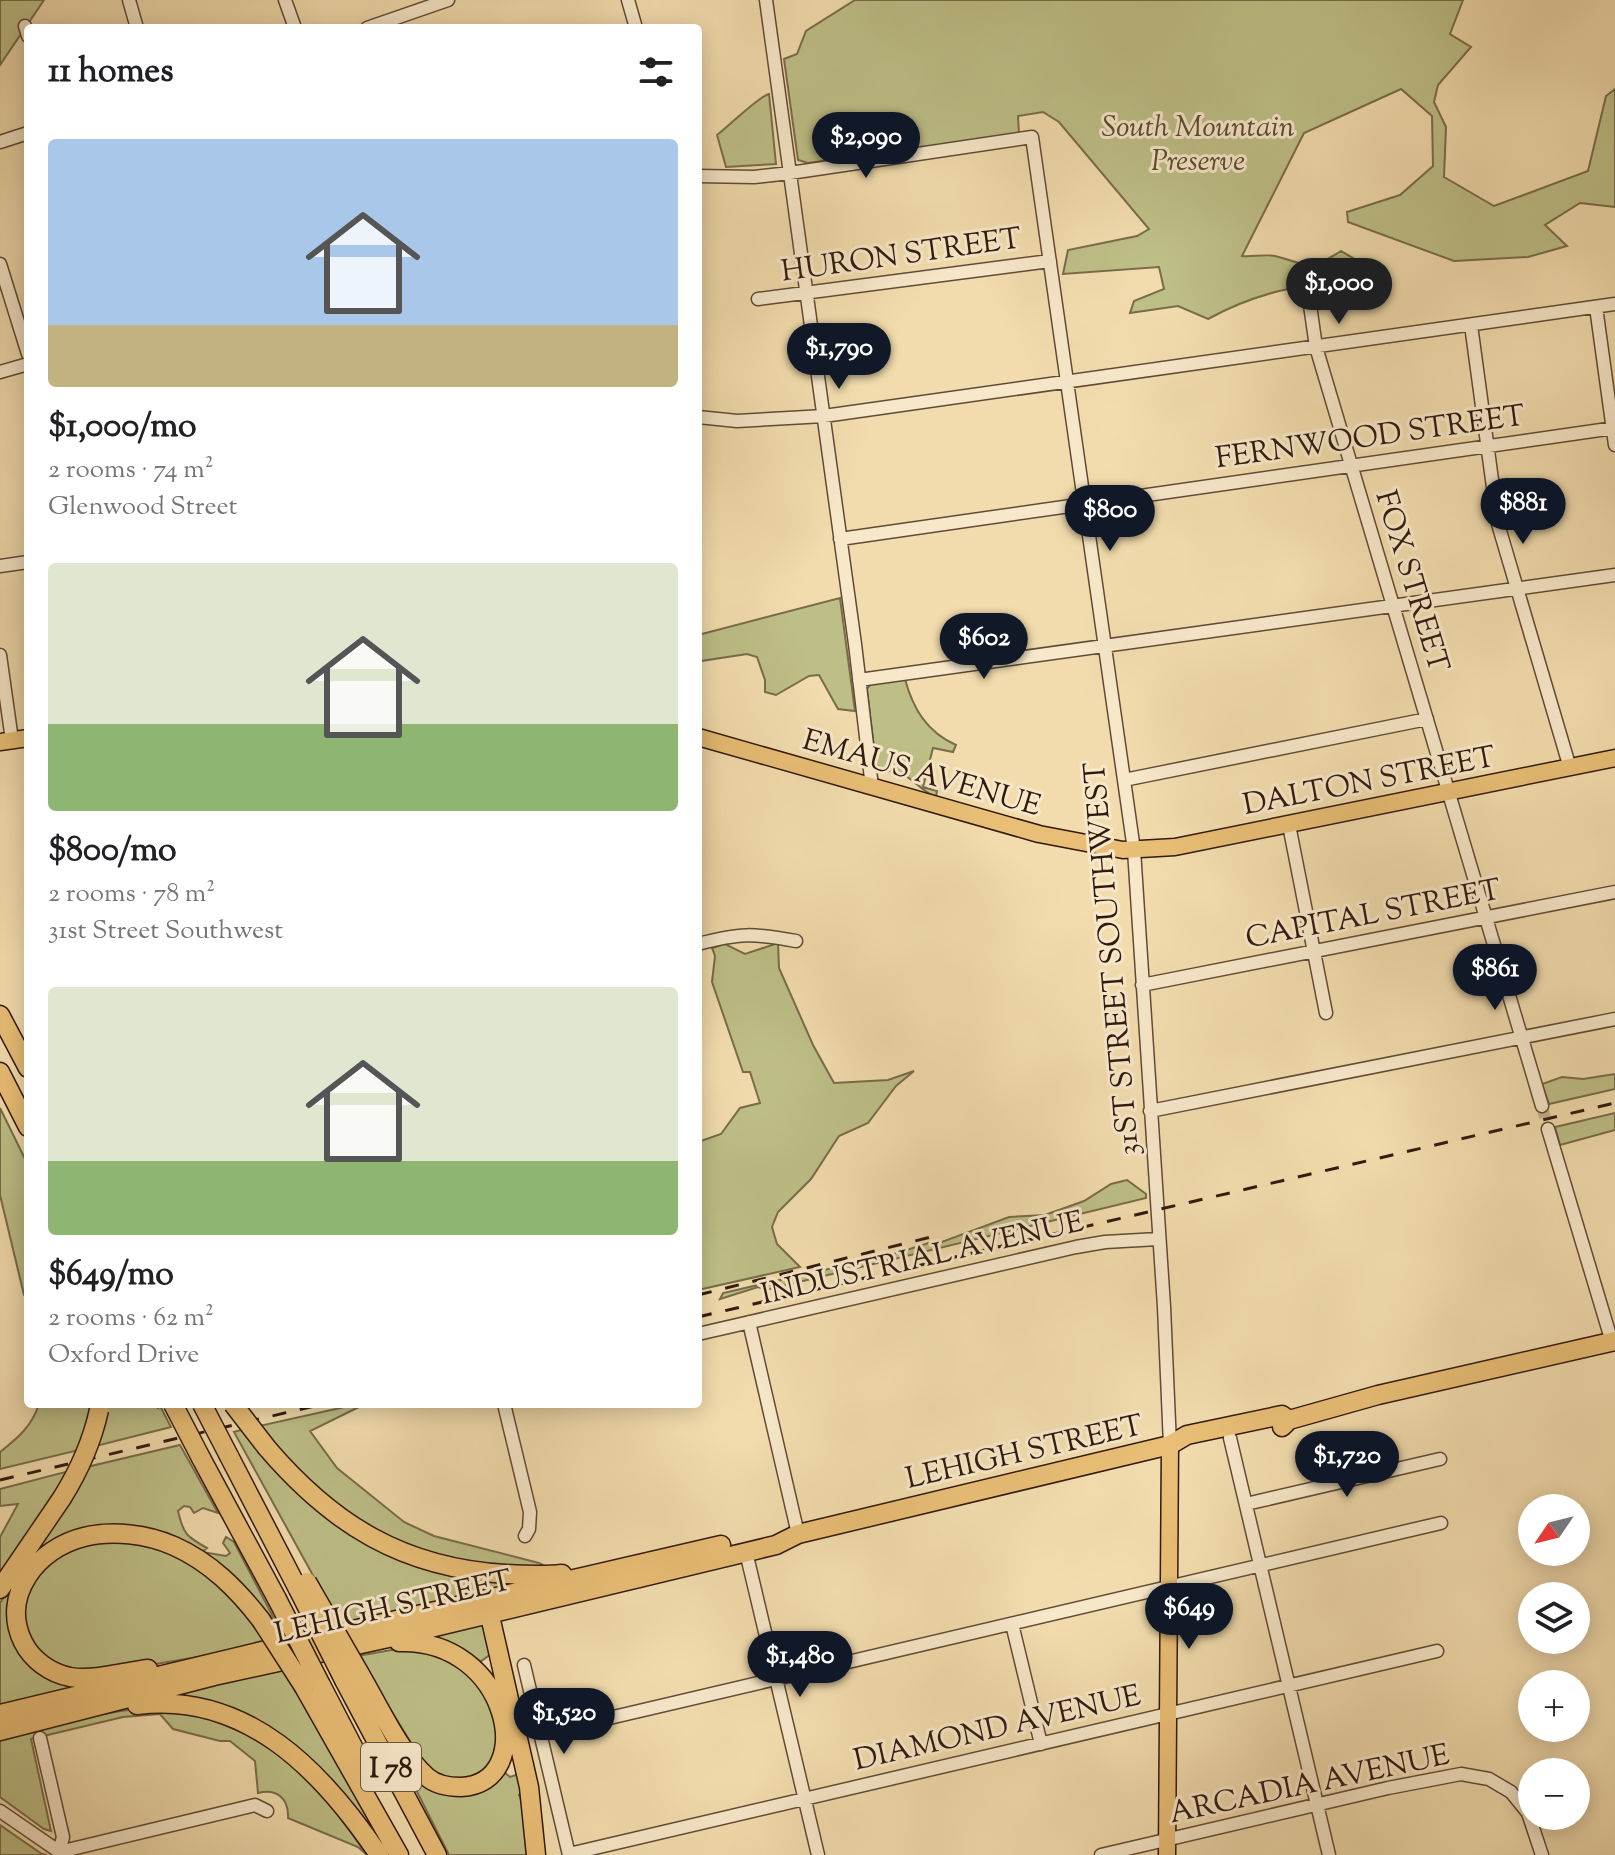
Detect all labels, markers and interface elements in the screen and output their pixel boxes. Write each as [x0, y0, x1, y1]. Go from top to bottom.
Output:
text: 11 homes [48, 48, 174, 97]
icon: filters [634, 50, 678, 94]
park label: South Mountain Preserve [1102, 107, 1295, 184]
pin: $2,090 [801, 112, 931, 180]
text: $2,090 [830, 119, 902, 156]
icon: home [291, 191, 435, 335]
street label: HURON STREET [778, 218, 1024, 295]
pin: $1,000 [1274, 258, 1404, 326]
text: $1,000 [1304, 265, 1374, 302]
pin: $1,790 [774, 323, 904, 391]
text: $1,790 [805, 330, 873, 367]
street label: FERNWOOD STREET [1213, 395, 1528, 481]
text: $1,000/mo [48, 403, 197, 452]
text: 2 rooms · 74 m² [48, 452, 213, 489]
pin: $881 [1476, 478, 1570, 546]
pin: $800 [1063, 485, 1157, 553]
street label: FOX STREET [1363, 485, 1459, 678]
text: $881 [1499, 485, 1547, 522]
text: Glenwood Street [48, 489, 238, 526]
text: $800 [1083, 492, 1137, 529]
pin: $602 [937, 613, 1031, 681]
icon: home [291, 615, 435, 759]
text: $602 [958, 620, 1010, 657]
street label: EMAUS AVENUE [797, 720, 1045, 829]
street label: DALTON STREET [1239, 737, 1499, 828]
street label: 31ST STREET SOUTHWEST [1075, 760, 1152, 1157]
text: $800/mo [48, 827, 177, 876]
street label: CAPITAL STREET [1242, 870, 1505, 961]
text: 2 rooms · 78 m² [48, 876, 215, 913]
text: 31st Street Southwest [48, 913, 283, 950]
pin: $861 [1448, 944, 1542, 1012]
text: $861 [1471, 951, 1519, 988]
icon: home [291, 1039, 435, 1183]
street label: INDUSTRIAL AVENUE [757, 1201, 1088, 1318]
text: $649/mo [48, 1251, 174, 1300]
text: 2 rooms · 62 m² [48, 1300, 214, 1337]
text: Oxford Drive [48, 1337, 199, 1374]
street label: LEHIGH STREET [902, 1405, 1147, 1502]
pin: $1,720 [1282, 1431, 1412, 1499]
text: $1,720 [1313, 1438, 1381, 1475]
north arrow [1518, 1494, 1590, 1566]
map controls [1518, 1494, 1590, 1830]
street label: LEHIGH STREET [271, 1560, 516, 1657]
button: layers [1518, 1582, 1590, 1654]
pin: $649 [1142, 1583, 1236, 1651]
text: $649 [1163, 1590, 1215, 1627]
pin: $1,480 [735, 1631, 865, 1699]
text: $1,480 [765, 1638, 835, 1675]
button: + [1518, 1670, 1590, 1742]
street label: DIAMOND AVENUE [850, 1676, 1145, 1783]
pin: $1,520 [499, 1688, 629, 1756]
text: $1,520 [532, 1695, 596, 1732]
street label: ARCADIA AVENUE [1165, 1735, 1454, 1836]
road number: I 78 [361, 1743, 421, 1791]
button: − [1518, 1758, 1590, 1830]

